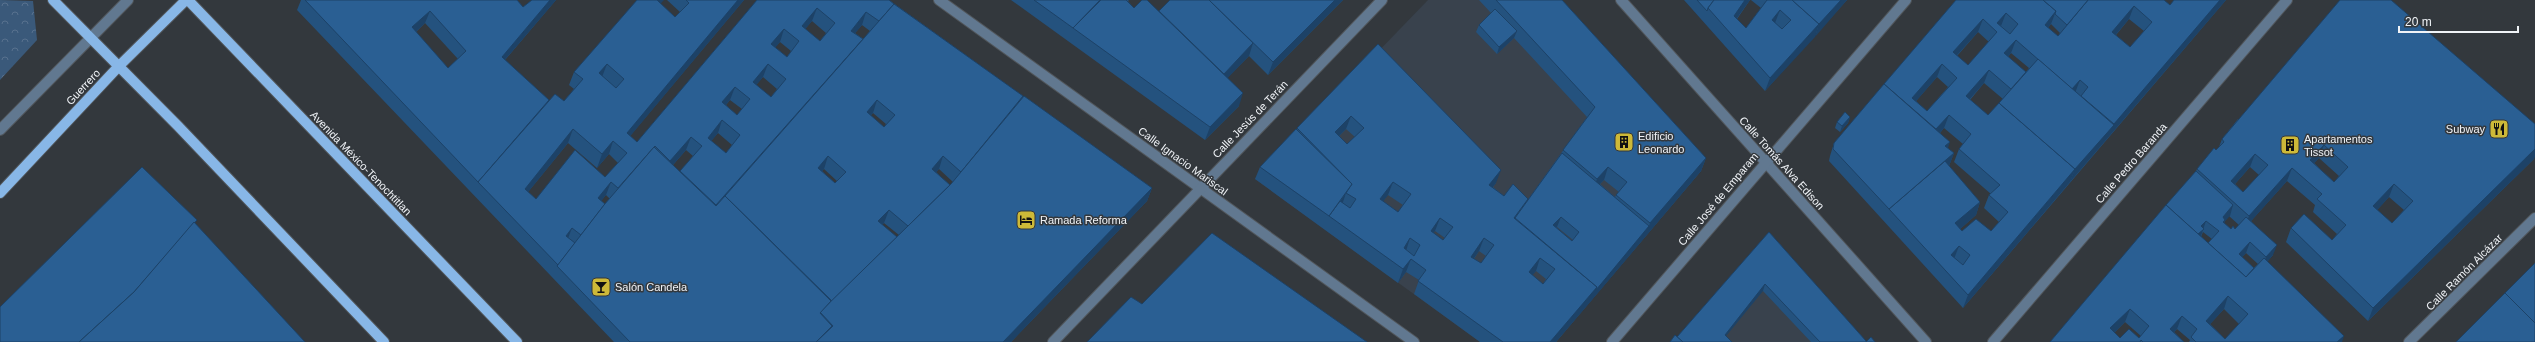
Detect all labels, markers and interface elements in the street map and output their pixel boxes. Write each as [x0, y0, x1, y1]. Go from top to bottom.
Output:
scale bar [2399, 8, 2518, 34]
text: 20 m [2405, 15, 2432, 29]
street label: Guerrero [64, 67, 102, 107]
street label: Calle Jesús de Terán [1210, 78, 1290, 160]
street label: Avenida México-Tenochtitlan [308, 109, 414, 217]
street label: Calle Tomás Alva Edison [1737, 114, 1827, 212]
restaurant icon: Subway [2488, 118, 2510, 140]
street label: Calle Pedro Baranda [2093, 120, 2170, 205]
place label: Subway [2446, 123, 2485, 135]
street label: Calle Ignacio Mariscal [1136, 125, 1230, 197]
place label: Edificio Leonardo [1638, 130, 1685, 155]
building icon: Edificio Leonardo [1613, 131, 1635, 153]
place label: Apartamentos Tissot [2304, 133, 2373, 158]
building icon: Apartamentos Tissot [2279, 134, 2301, 156]
street label: Calle José de Emparam [1676, 150, 1760, 248]
hotel icon: Ramada Reforma [1015, 209, 1037, 231]
place label: Ramada Reforma [1040, 214, 1128, 226]
street label: Calle Ramón Alcázar [2423, 231, 2505, 313]
bar icon: Salón Candela [590, 276, 612, 298]
place label: Salón Candela [615, 281, 688, 293]

